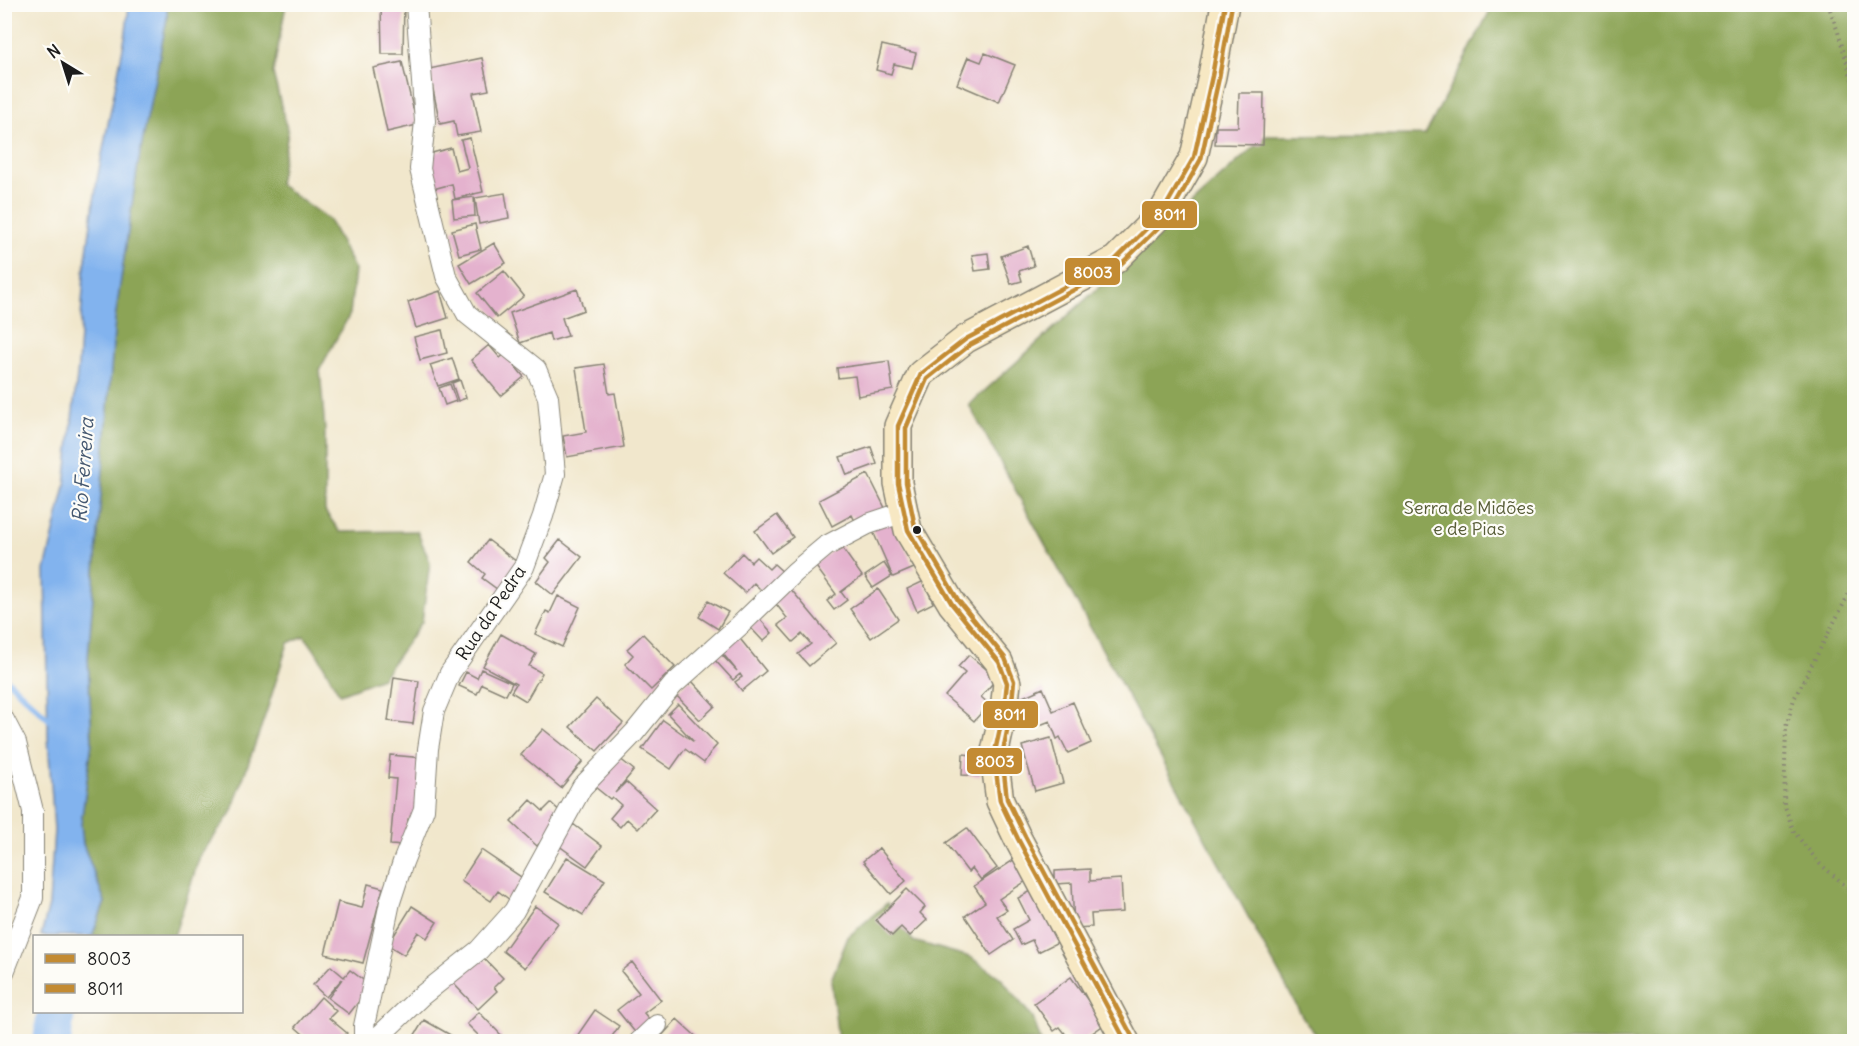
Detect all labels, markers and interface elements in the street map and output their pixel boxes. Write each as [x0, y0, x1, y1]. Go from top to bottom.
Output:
north arrow [33, 33, 93, 93]
text: N [43, 40, 64, 62]
line badge: 8011 [1141, 200, 1198, 229]
text: 8011 [1154, 204, 1186, 224]
line badge: 8003 [1064, 257, 1121, 286]
text: 8003 [1073, 262, 1113, 282]
water label: Rio Ferreira [66, 415, 99, 523]
park label: Serra de Midões e de Pias [1404, 496, 1534, 540]
unlabelled marker [911, 524, 923, 536]
street label: Rua da Pedra [450, 561, 531, 664]
line badge: 8011 [982, 700, 1039, 729]
text: 8011 [994, 704, 1026, 724]
line badge: 8003 [966, 747, 1023, 775]
text: 8003 [975, 751, 1015, 771]
legend [33, 935, 243, 1013]
text: 8003 [87, 947, 131, 970]
text: 8011 [87, 977, 124, 1000]

